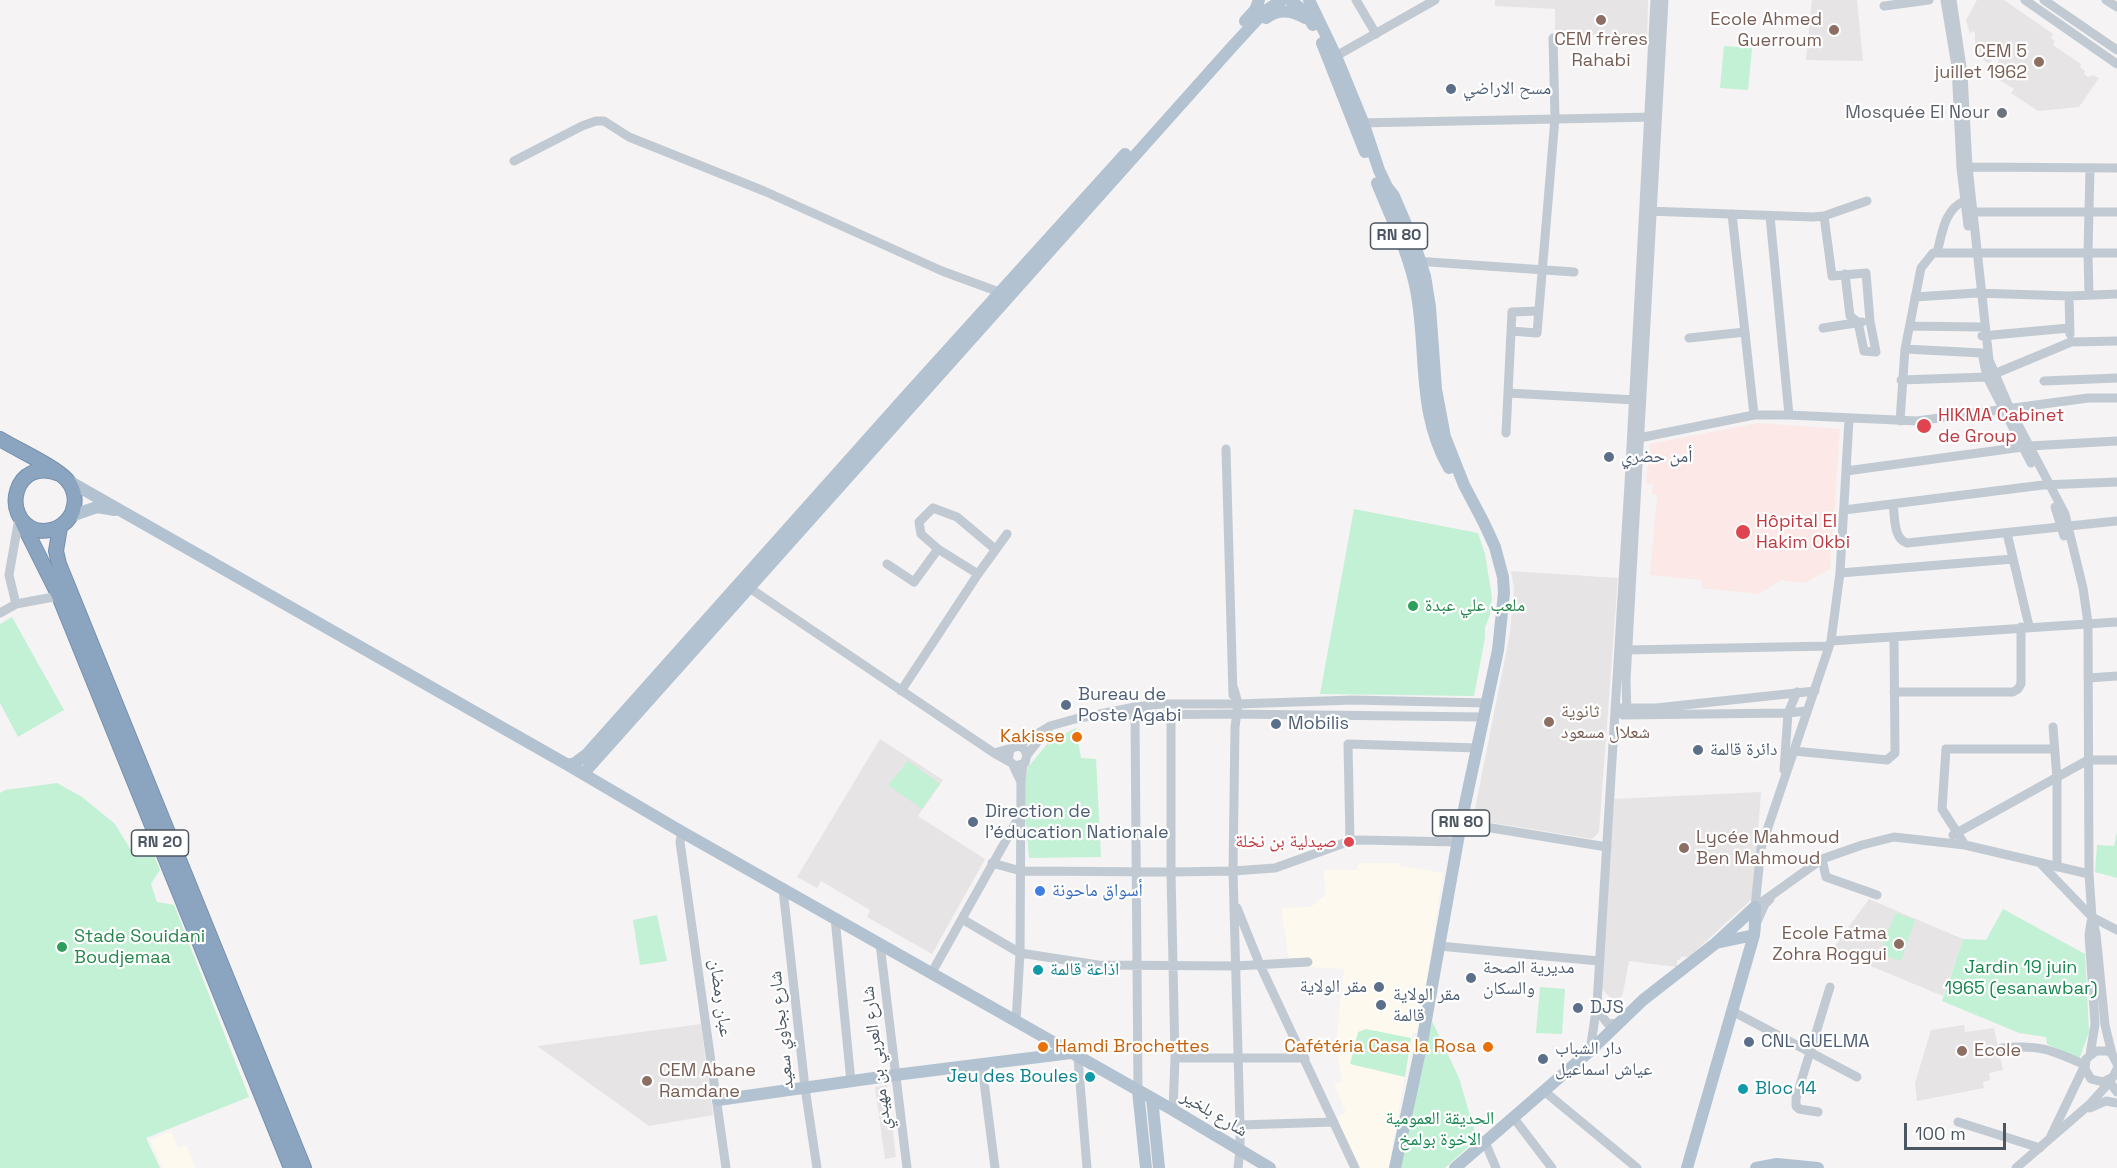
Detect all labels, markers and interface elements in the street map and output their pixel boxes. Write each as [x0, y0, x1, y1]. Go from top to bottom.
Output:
place label: Ecole Ahmed Guerroum [1710, 9, 1822, 52]
marker: CEM frères Rahabi [1594, 13, 1608, 27]
marker: Ecole Ahmed Guerroum [1827, 23, 1841, 37]
place label: CEM frères Rahabi [1554, 29, 1648, 72]
place label: CEM 5 juillet 1962 [1935, 41, 2027, 84]
marker: CEM 5 juillet 1962 [2032, 55, 2046, 69]
place label: مسح الاراضي [1463, 78, 1551, 100]
marker: مسح الاراضي [1444, 82, 1458, 96]
place label: Mosquée El Nour [1845, 102, 1990, 124]
marker: Mosquée El Nour [1995, 106, 2009, 120]
road number: RN 80 [1370, 223, 1428, 249]
place label: HIKMA Cabinet de Group [1938, 405, 2064, 448]
marker: HIKMA Cabinet de Group [1915, 417, 1933, 435]
place label: أمن حضري [1621, 446, 1692, 468]
marker: أمن حضري [1602, 450, 1616, 464]
place label: Hôpital El Hakim Okbi [1756, 511, 1850, 554]
marker: Hôpital El Hakim Okbi [1734, 523, 1752, 541]
place label: ملعب علي عبدة [1425, 595, 1525, 617]
marker: ملعب علي عبدة [1406, 599, 1420, 613]
place label: Bureau de Poste Agabi [1078, 684, 1181, 726]
marker: Bureau de Poste Agabi [1059, 698, 1073, 712]
place label: ثانوية شعلال مسعود [1561, 701, 1650, 744]
place label: Mobilis [1288, 713, 1349, 735]
marker: ثانوية شعلال مسعود [1542, 715, 1556, 729]
marker: Mobilis [1269, 717, 1283, 731]
place label: Kakisse [1000, 726, 1065, 748]
marker: Kakisse [1070, 730, 1084, 744]
place label: دائرة قالمة [1710, 739, 1777, 761]
marker: دائرة قالمة [1691, 743, 1705, 757]
place label: Direction de l'éducation Nationale [985, 801, 1169, 844]
road number: RN 80 [1432, 810, 1490, 836]
marker: Direction de l'éducation Nationale [966, 815, 980, 829]
place label: Lycée Mahmoud Ben Mahmoud [1696, 827, 1840, 870]
road number: RN 20 [132, 830, 188, 856]
place label: صيدلية بن نخلة [1235, 831, 1337, 853]
marker: صيدلية بن نخلة [1342, 835, 1356, 849]
marker: Lycée Mahmoud Ben Mahmoud [1677, 841, 1691, 855]
place label: أسواق ماحونة [1052, 880, 1143, 902]
marker: أسواق ماحونة [1033, 884, 1047, 898]
place label: Ecole Fatma Zohra Roggui [1772, 923, 1887, 966]
place label: Stade Souidani Boudjemaa [74, 926, 205, 968]
marker: Ecole Fatma Zohra Roggui [1892, 937, 1906, 951]
marker: Stade Souidani Boudjemaa [55, 940, 69, 954]
place label: مديرية الصحة والسكان [1483, 957, 1574, 1000]
park label: Jardin 19 juin 1965 (esanawbar) [1944, 957, 2098, 1000]
street label: عبان رمضان [704, 958, 736, 1038]
place label: اذاعة قالمة [1050, 959, 1119, 981]
marker: اذاعة قالمة [1031, 963, 1045, 977]
street label: شارع بجاوي سعيد [765, 970, 799, 1090]
marker: مديرية الصحة والسكان [1464, 971, 1478, 985]
place label: مقر الولاية [1300, 976, 1367, 998]
marker: مقر الولاية [1372, 980, 1386, 994]
place label: مقر الولاية قالمة [1393, 984, 1460, 1026]
street label: شارع العربي بن مهيدي [857, 985, 897, 1131]
place label: DJS [1590, 997, 1624, 1019]
marker: مقر الولاية قالمة [1374, 998, 1388, 1012]
marker: DJS [1571, 1001, 1585, 1015]
place label: CNL GUELMA [1761, 1031, 1870, 1053]
marker: CNL GUELMA [1742, 1035, 1756, 1049]
place label: Hamdi Brochettes [1055, 1036, 1209, 1058]
place label: Cafétéria Casa la Rosa [1284, 1036, 1476, 1058]
place label: دار الشباب عياش اسماعيل [1555, 1038, 1652, 1080]
marker: Hamdi Brochettes [1036, 1040, 1050, 1054]
marker: Cafétéria Casa la Rosa [1481, 1040, 1495, 1054]
place label: Ecole [1974, 1040, 2021, 1062]
marker: Ecole [1955, 1044, 1969, 1058]
marker: دار الشباب عياش اسماعيل [1536, 1052, 1550, 1066]
place label: CEM Abane Ramdane [659, 1060, 756, 1102]
place label: Jeu des Boules [947, 1066, 1078, 1088]
marker: Jeu des Boules [1083, 1070, 1097, 1084]
marker: CEM Abane Ramdane [640, 1074, 654, 1088]
place label: Bloc 14 [1755, 1078, 1817, 1100]
marker: Bloc 14 [1736, 1082, 1750, 1096]
street label: شارع بلخير [1177, 1086, 1251, 1142]
park label: الحديقة العمومية الاخوة بولمخ [1386, 1108, 1494, 1150]
scale bar [1907, 1111, 2009, 1149]
text: 100 m [1915, 1122, 1966, 1145]

